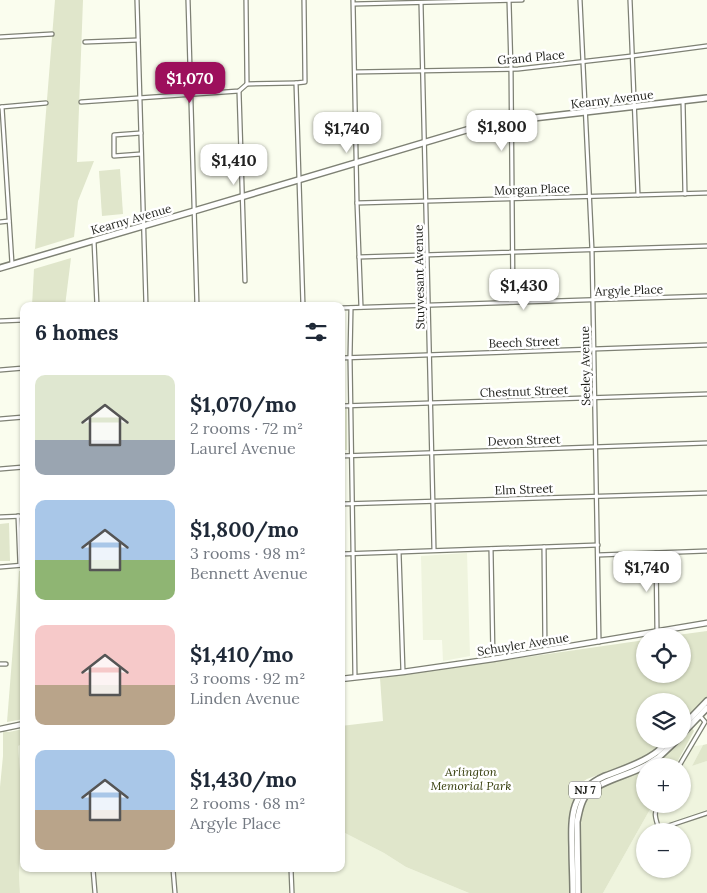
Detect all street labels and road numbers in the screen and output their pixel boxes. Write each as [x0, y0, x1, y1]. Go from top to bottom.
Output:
street label: Grand Place [497, 47, 566, 67]
street label: Kearny Avenue [570, 86, 655, 112]
street label: Morgan Place [494, 180, 571, 198]
street label: Kearny Avenue [89, 200, 174, 238]
street label: Stuyvesant Avenue [411, 224, 427, 330]
street label: Argyle Place [594, 281, 664, 299]
street label: Seeley Avenue [577, 326, 593, 406]
street label: Beech Street [488, 333, 560, 351]
street label: Chestnut Street [479, 382, 569, 400]
street label: Devon Street [487, 431, 561, 449]
street label: Elm Street [494, 480, 554, 498]
street label: Schuyler Avenue [476, 629, 570, 659]
road number: NJ 7 [569, 782, 601, 798]

